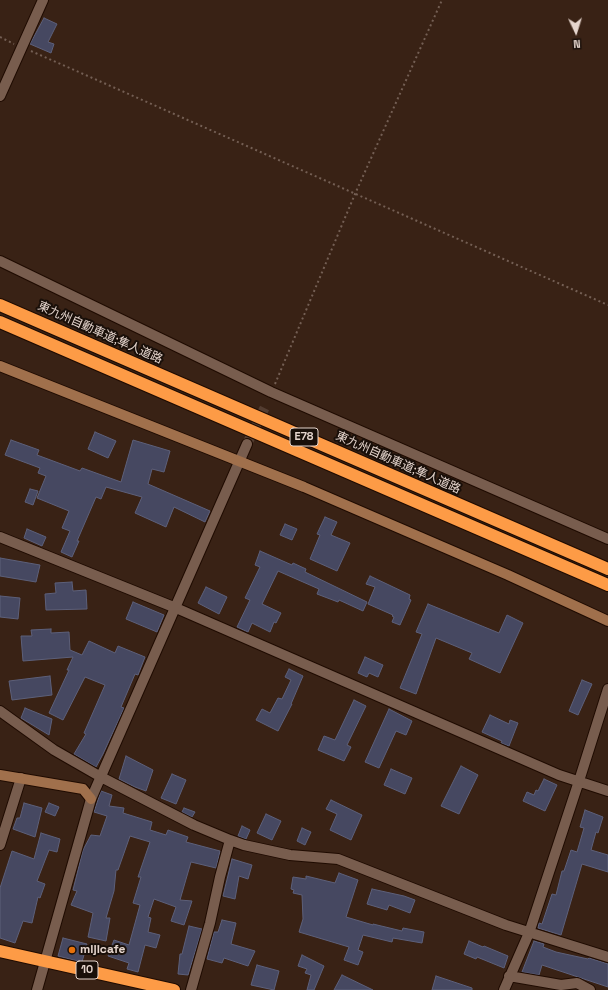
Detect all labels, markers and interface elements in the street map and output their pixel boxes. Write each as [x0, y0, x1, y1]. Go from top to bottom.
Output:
north arrow [556, 12, 596, 52]
text: N [573, 37, 581, 51]
street label: 東九州自動車道;隼人道路 [35, 299, 165, 367]
road number: E78 [290, 428, 318, 446]
street label: 東九州自動車道;隼人道路 [333, 429, 463, 497]
place label: mijicafe [80, 943, 125, 957]
marker: mijicafe [67, 945, 77, 955]
road number: 10 [76, 961, 98, 979]

